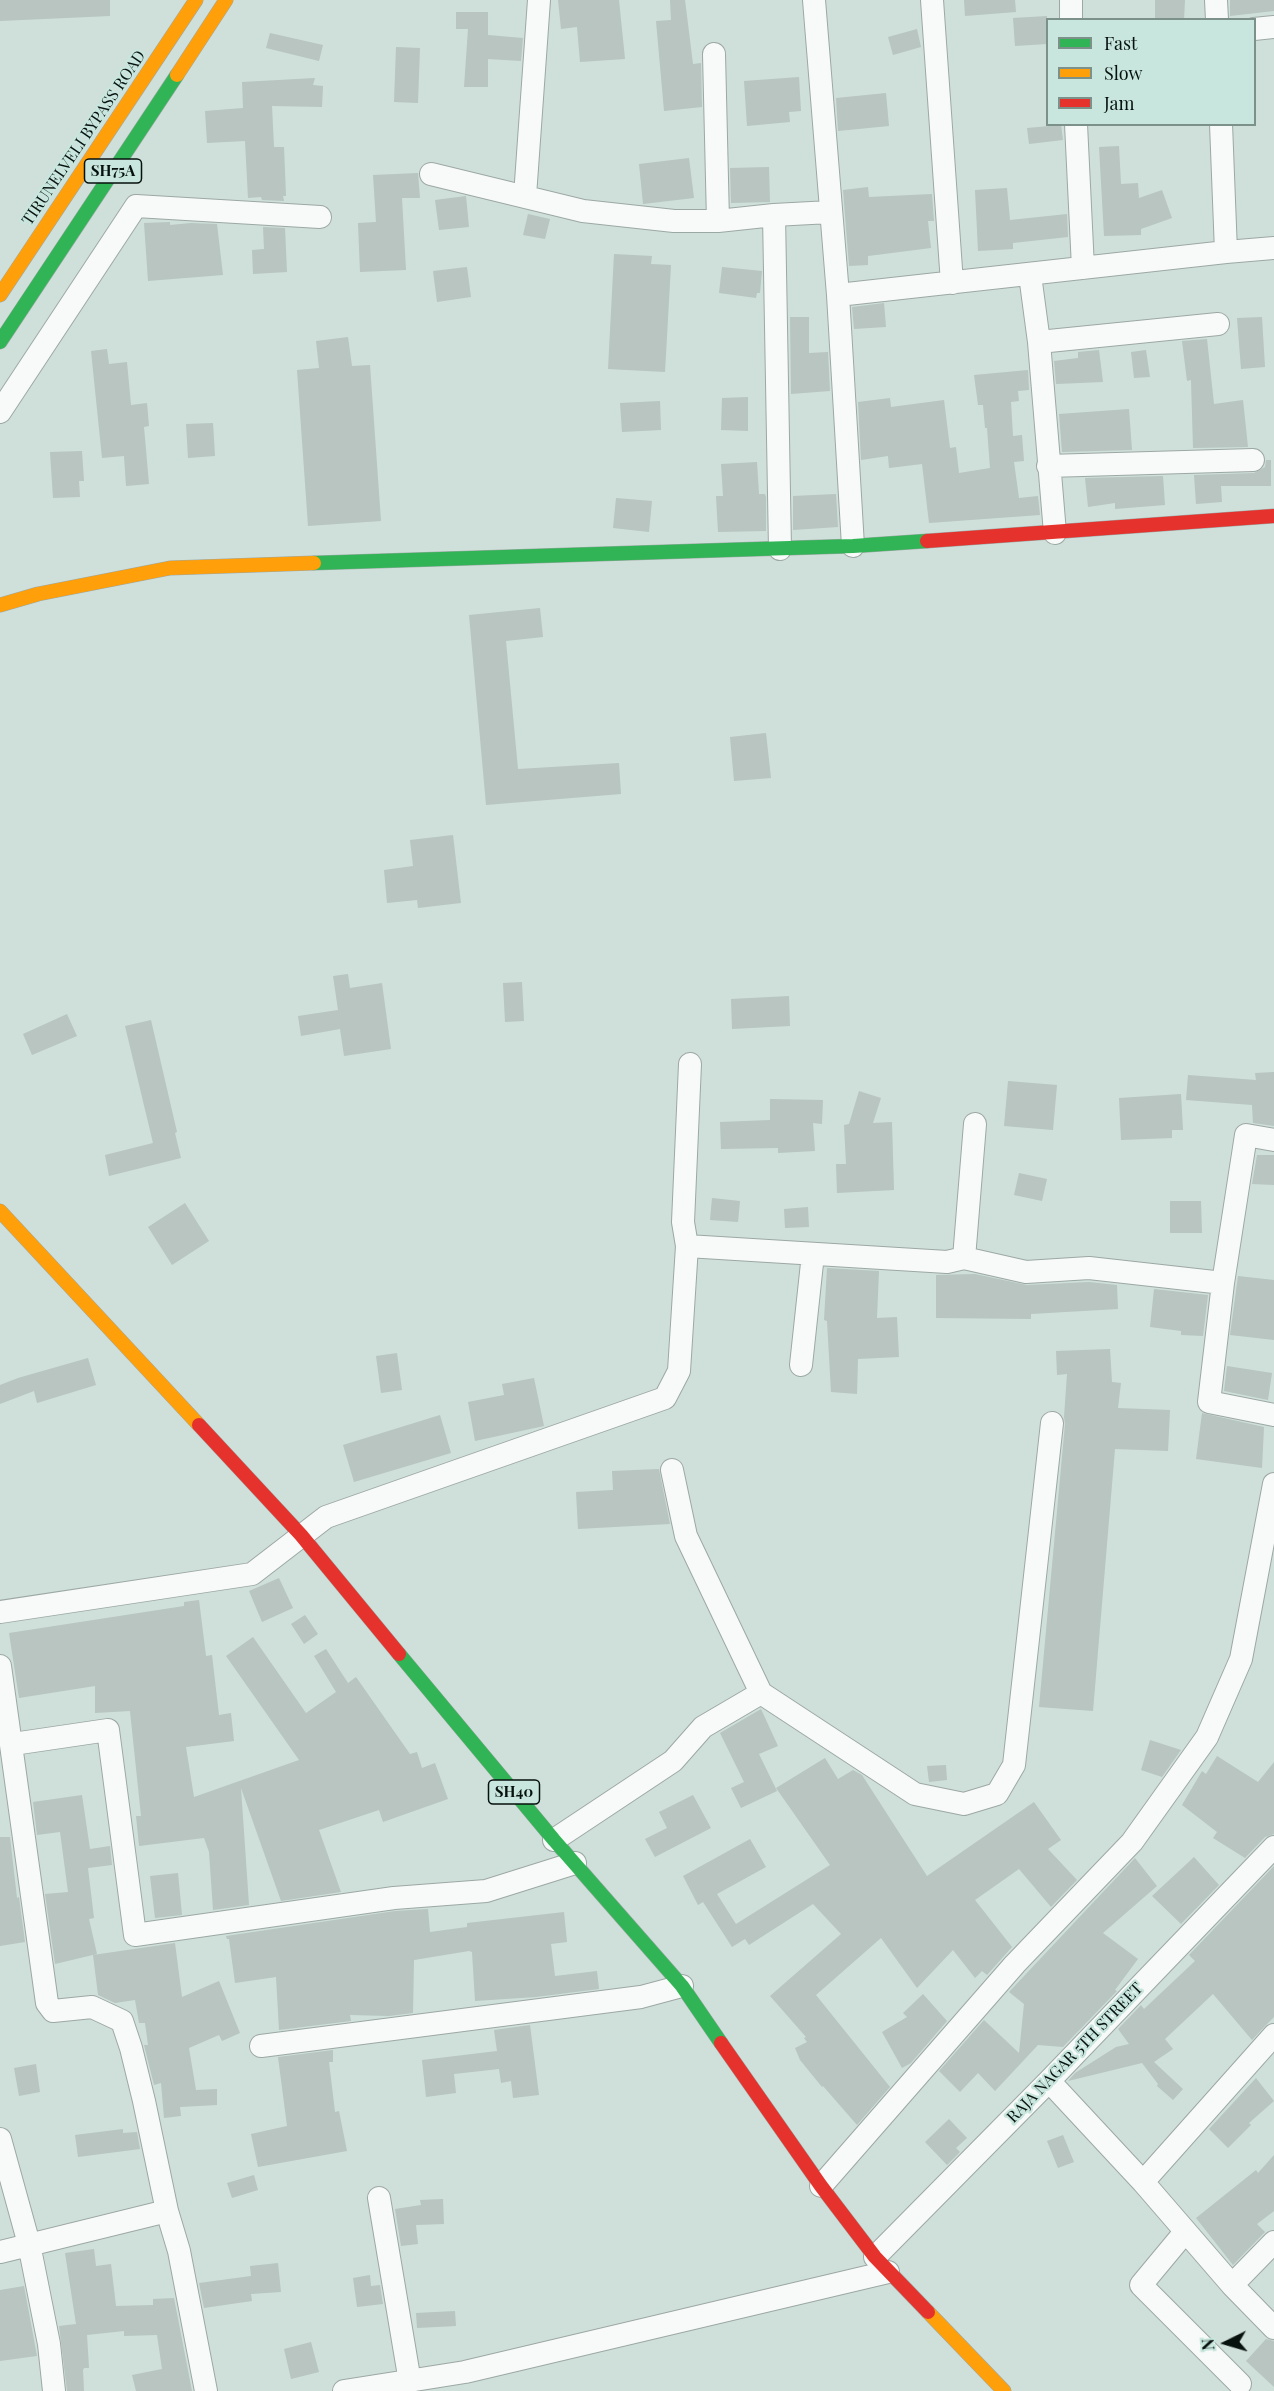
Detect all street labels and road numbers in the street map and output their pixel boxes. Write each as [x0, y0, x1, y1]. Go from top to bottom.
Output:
street label: TIRUNELVELI BYPASS ROAD [18, 47, 150, 229]
road number: SH75A [84, 159, 142, 183]
road number: SH40 [488, 1780, 540, 1804]
street label: RAJA NAGAR 5TH STREET [1003, 1979, 1147, 2127]

